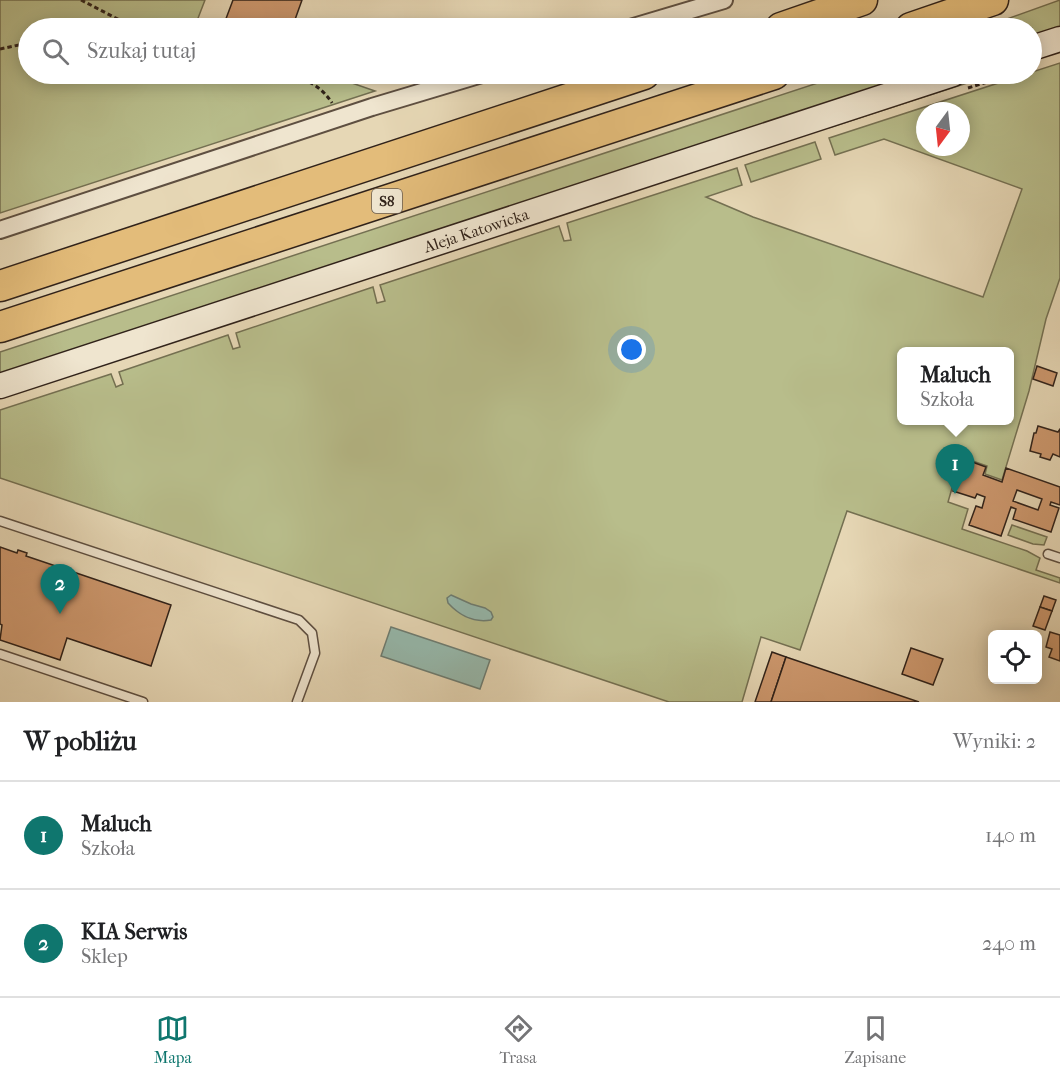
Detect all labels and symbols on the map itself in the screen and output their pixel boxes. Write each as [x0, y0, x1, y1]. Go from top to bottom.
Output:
north arrow [916, 102, 970, 156]
road number: S8 [372, 189, 402, 213]
street label: Aleja Katowicka [420, 204, 532, 257]
your location [617, 335, 646, 364]
pin: 1 [936, 444, 974, 494]
pin: 2 [40, 564, 80, 614]

